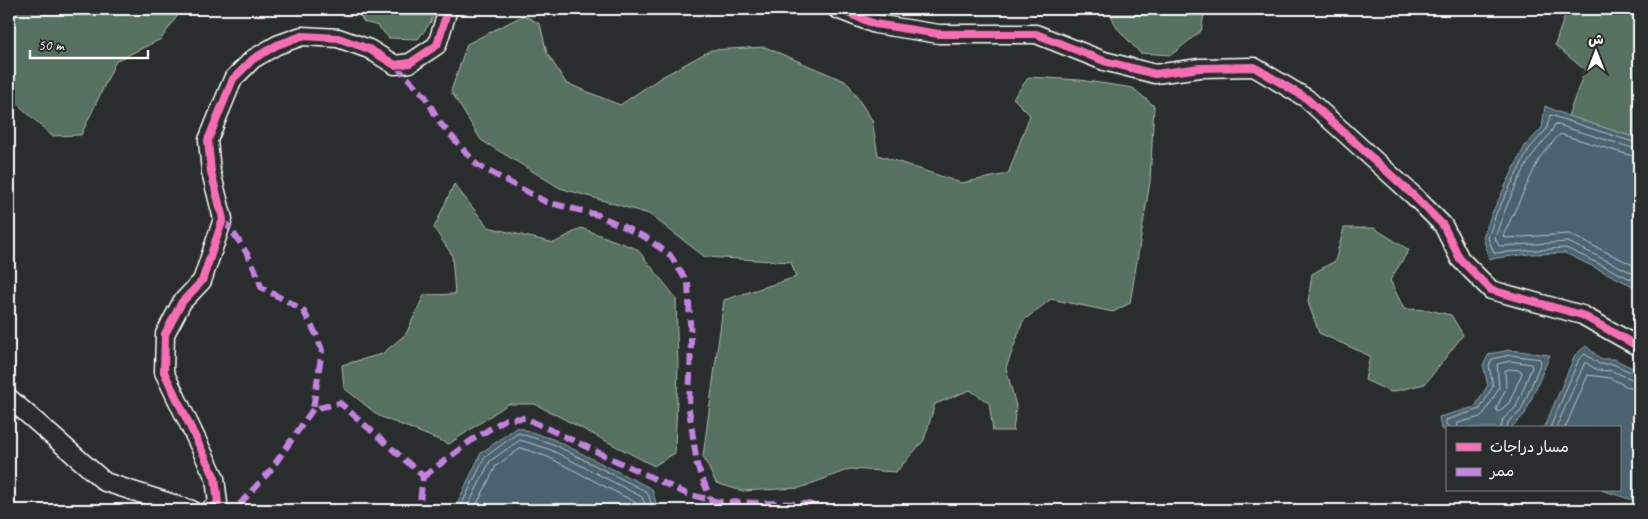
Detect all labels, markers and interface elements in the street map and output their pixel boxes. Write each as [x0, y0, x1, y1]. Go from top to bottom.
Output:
scale bar [30, 28, 148, 60]
north arrow [1570, 28, 1620, 78]
text: ش [1588, 31, 1604, 48]
text: 50 m [38, 36, 65, 55]
legend [1446, 426, 1620, 492]
text: مسار دراجات [1490, 438, 1569, 457]
text: ممر [1488, 462, 1514, 481]

